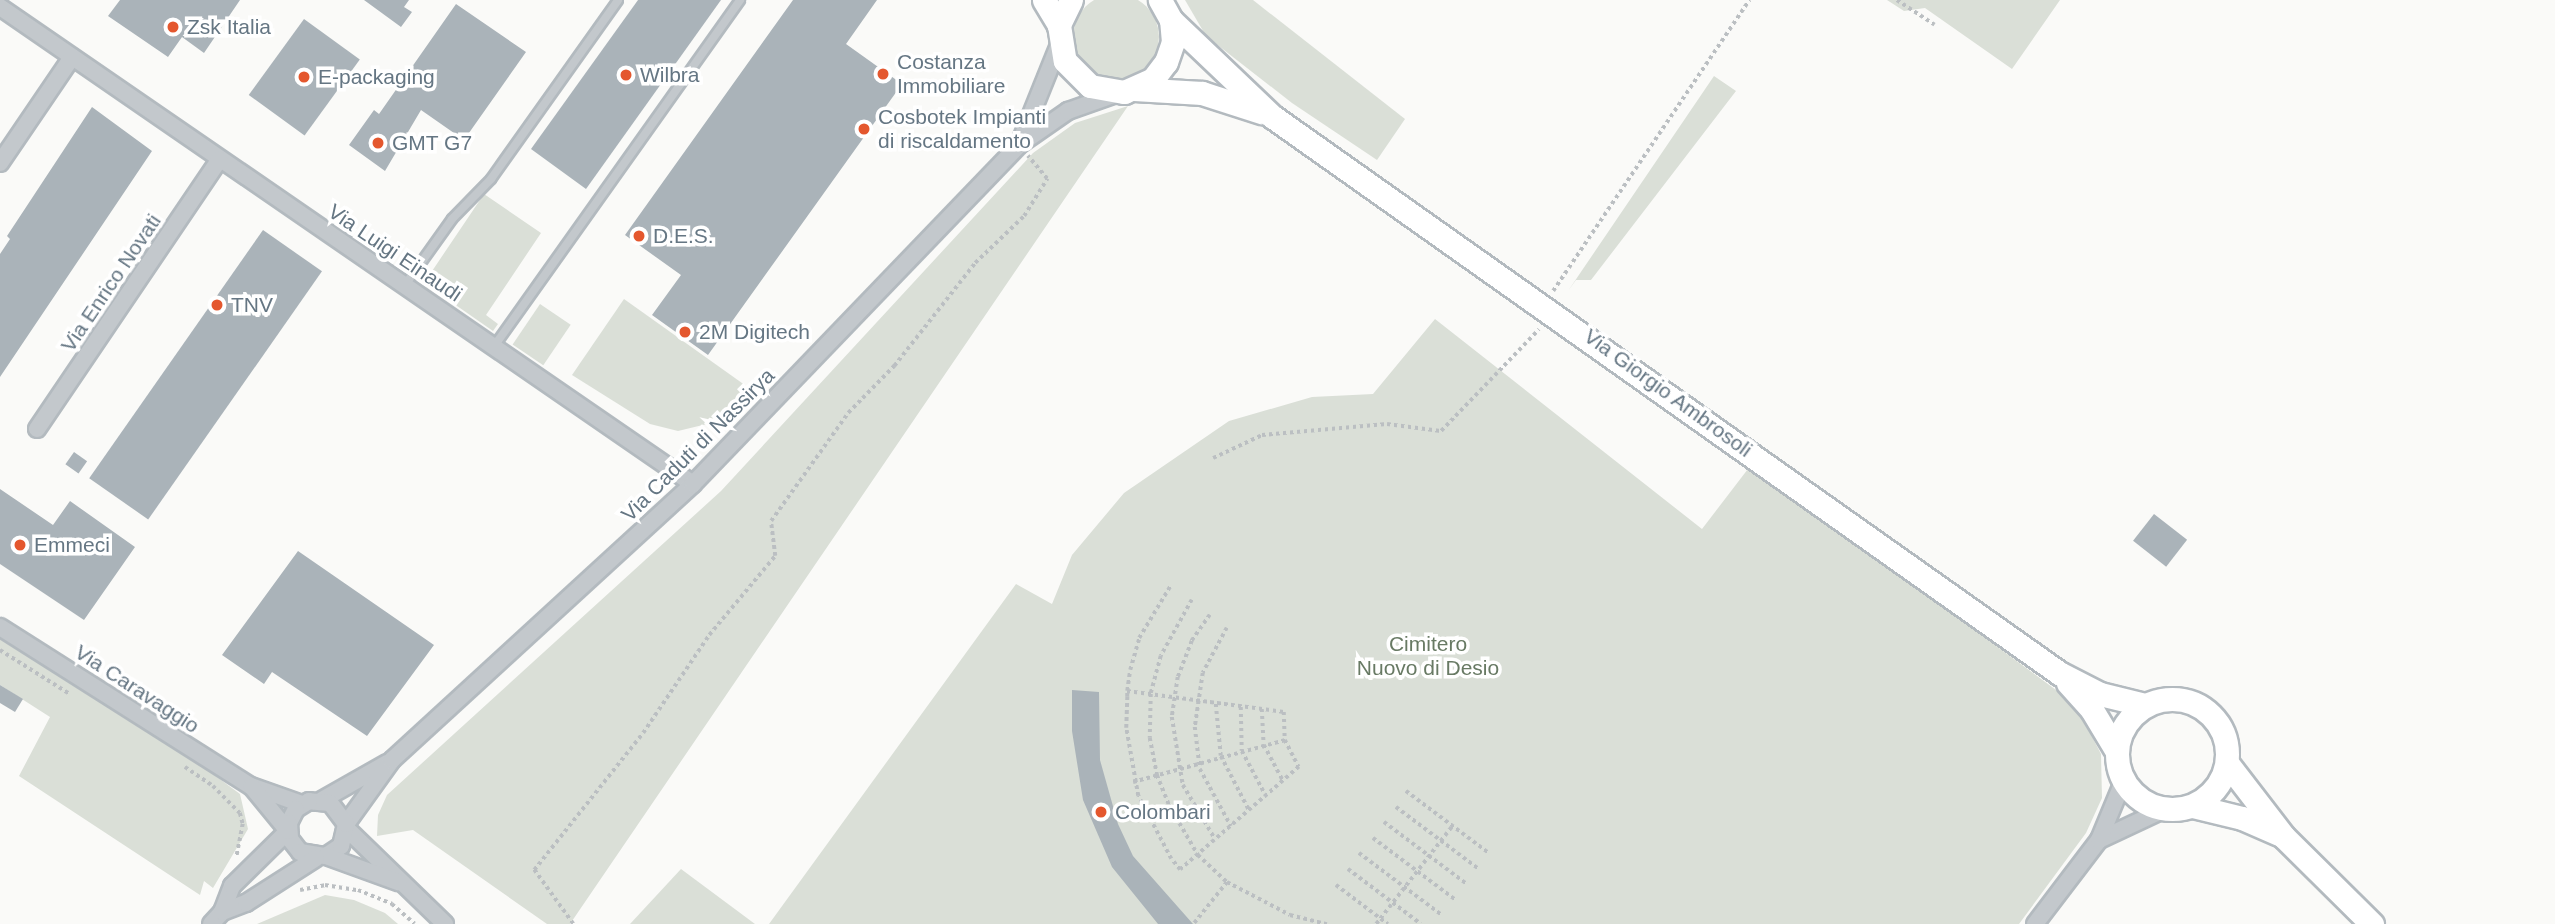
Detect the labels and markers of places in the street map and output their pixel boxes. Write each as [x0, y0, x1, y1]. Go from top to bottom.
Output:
place label: Zsk Italia [187, 14, 271, 40]
marker: Zsk Italia [165, 19, 181, 35]
place label: Costanza Immobiliare [897, 49, 1006, 99]
place label: Wilbra [640, 62, 700, 88]
place label: E-packaging [318, 64, 435, 90]
marker: Costanza Immobiliare [875, 66, 891, 82]
marker: Wilbra [618, 67, 634, 83]
marker: E-packaging [296, 69, 312, 85]
place label: Cosbotek Impianti di riscaldamento [878, 104, 1046, 154]
marker: Cosbotek Impianti di riscaldamento [856, 121, 872, 137]
place label: GMT G7 [392, 130, 473, 156]
marker: GMT G7 [370, 135, 386, 151]
place label: D.E.S. [653, 223, 714, 249]
marker: D.E.S. [631, 228, 647, 244]
place label: TNV [231, 292, 273, 318]
marker: TNV [209, 297, 225, 313]
place label: 2M Digitech [699, 319, 810, 345]
marker: 2M Digitech [677, 324, 693, 340]
place label: Emmeci [34, 532, 110, 558]
marker: Emmeci [12, 537, 28, 553]
place label: Colombari [1115, 799, 1211, 825]
marker: Colombari [1093, 804, 1109, 820]

